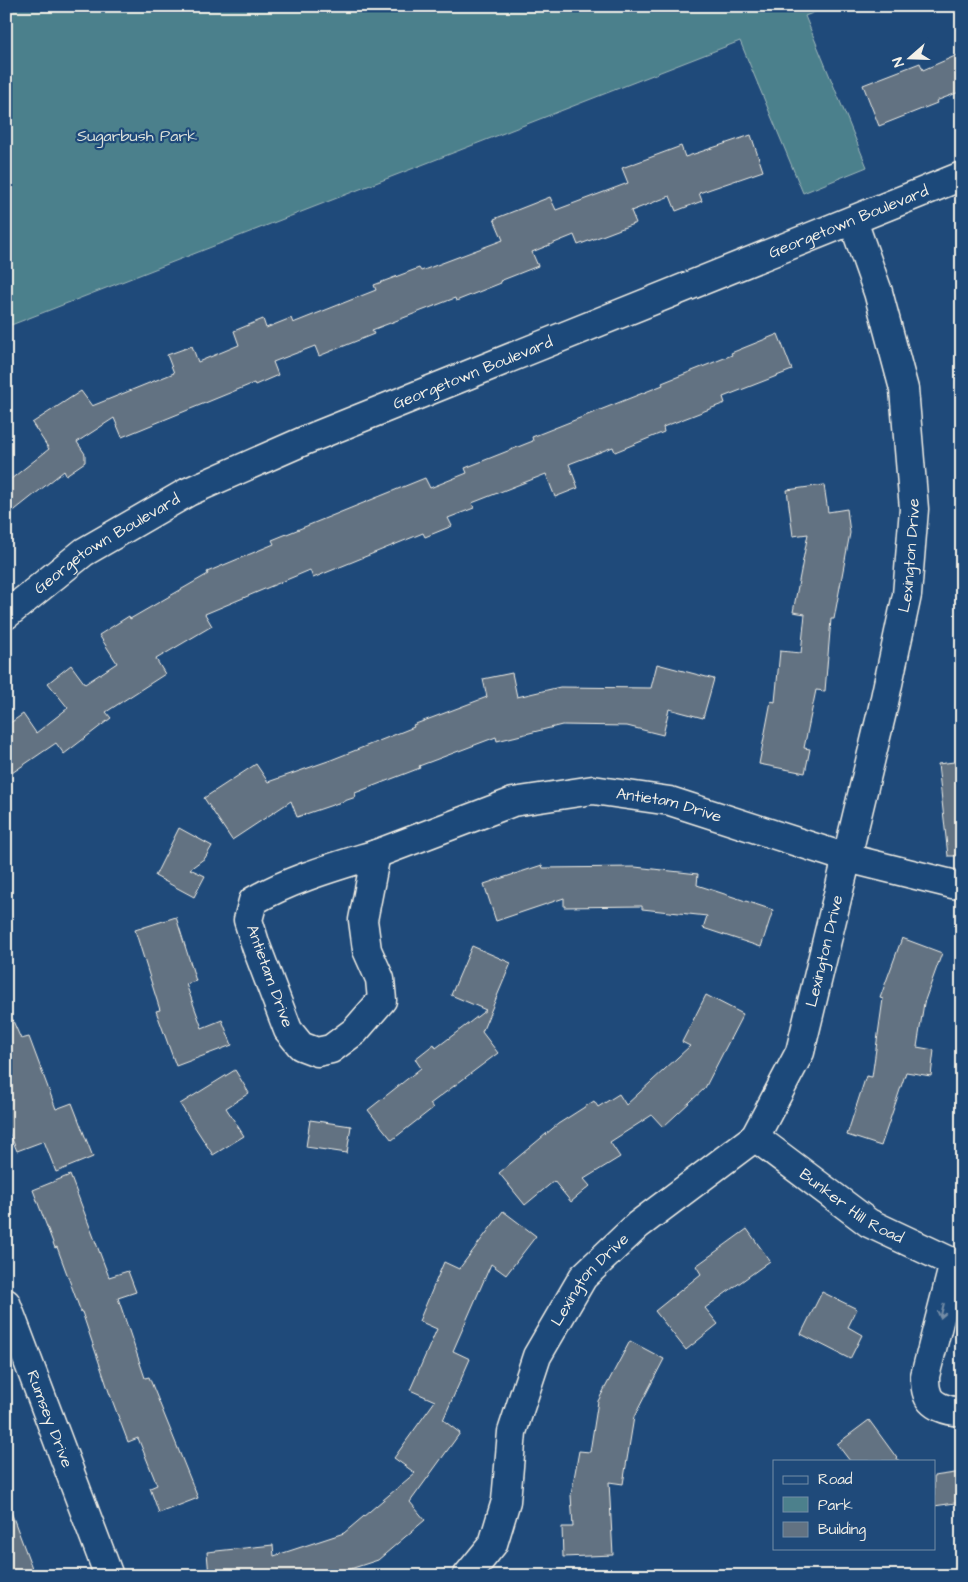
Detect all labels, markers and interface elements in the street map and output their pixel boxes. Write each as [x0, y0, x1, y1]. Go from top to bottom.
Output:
north arrow [886, 32, 936, 82]
text: N [888, 54, 910, 70]
park label: Sugarbush Park [77, 125, 197, 148]
street label: Georgetown Boulevard [765, 180, 932, 264]
street label: Georgetown Boulevard [390, 331, 556, 415]
street label: Georgetown Boulevard [29, 488, 184, 599]
street label: Lexington Drive [893, 497, 925, 615]
street label: Antietam Drive [615, 782, 725, 828]
street label: Lexington Drive [800, 892, 849, 1009]
street label: Antietam Drive [241, 922, 299, 1031]
street label: Bunker Hill Road [795, 1163, 907, 1249]
street label: Lexington Drive [546, 1228, 634, 1330]
one-way arrow [936, 1302, 946, 1318]
street label: Rumsey Drive [21, 1367, 78, 1471]
legend [773, 1460, 936, 1550]
text: Road [818, 1469, 853, 1490]
text: Park [818, 1495, 853, 1516]
text: Building [818, 1519, 866, 1541]

